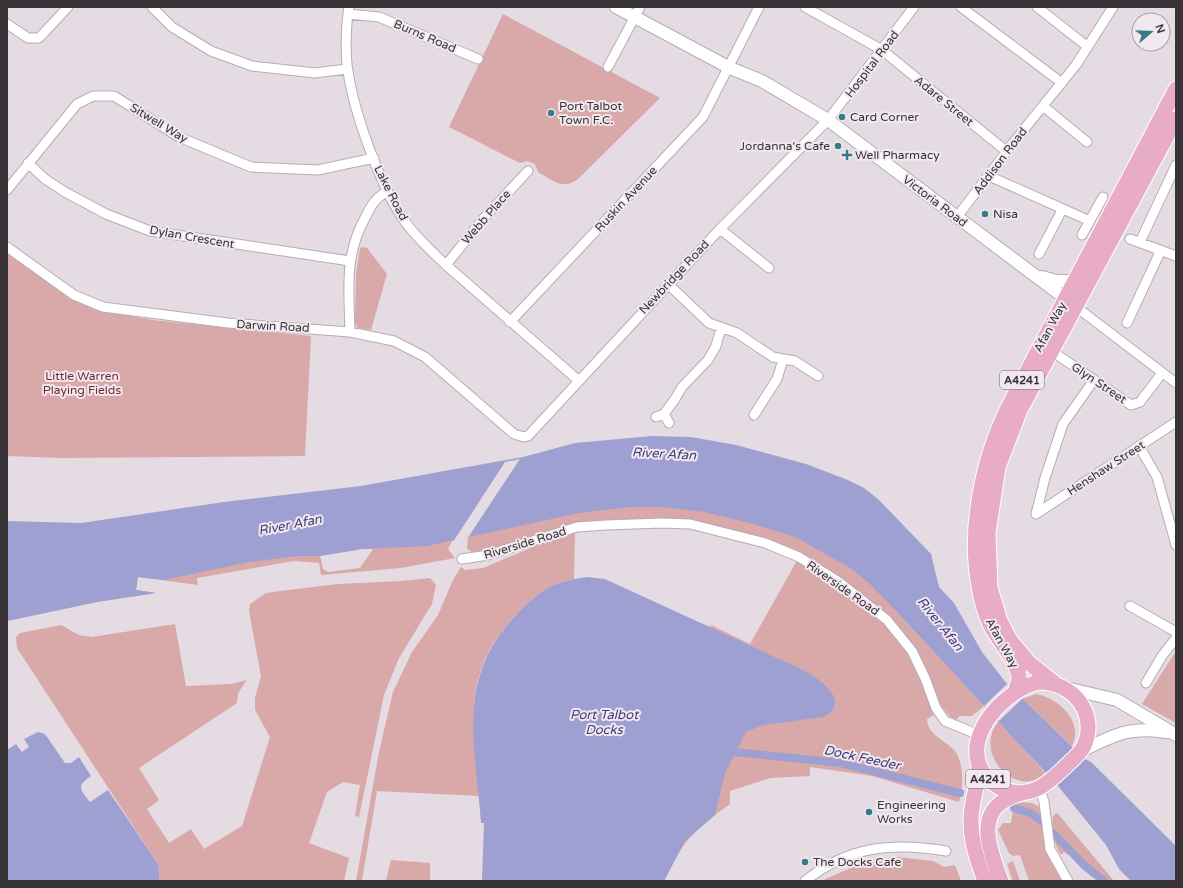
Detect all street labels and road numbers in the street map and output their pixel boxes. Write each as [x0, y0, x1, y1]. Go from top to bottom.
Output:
street label: Burns Road [392, 17, 458, 55]
street label: Hospital Road [842, 28, 902, 100]
street label: Adare Street [912, 73, 977, 129]
street label: Sitwell Way [128, 100, 191, 146]
street label: Addison Road [970, 125, 1030, 197]
street label: Lake Road [371, 163, 411, 223]
street label: Ruskin Avenue [592, 163, 660, 235]
street label: Victoria Road [900, 172, 970, 230]
street label: Webb Place [459, 187, 514, 247]
street label: Dylan Crescent [149, 223, 236, 251]
street label: Newbridge Road [636, 237, 712, 317]
street label: Afan Way [1031, 299, 1069, 355]
street label: Darwin Road [236, 317, 310, 335]
street label: Glyn Street [1069, 360, 1129, 407]
road number: A4241 [1000, 371, 1044, 389]
street label: Henshaw Street [1065, 438, 1148, 498]
street label: Riverside Road [482, 524, 568, 562]
street label: Riverside Road [804, 558, 882, 618]
street label: Afan Way [983, 616, 1022, 671]
road number: A4241 [966, 770, 1010, 788]

